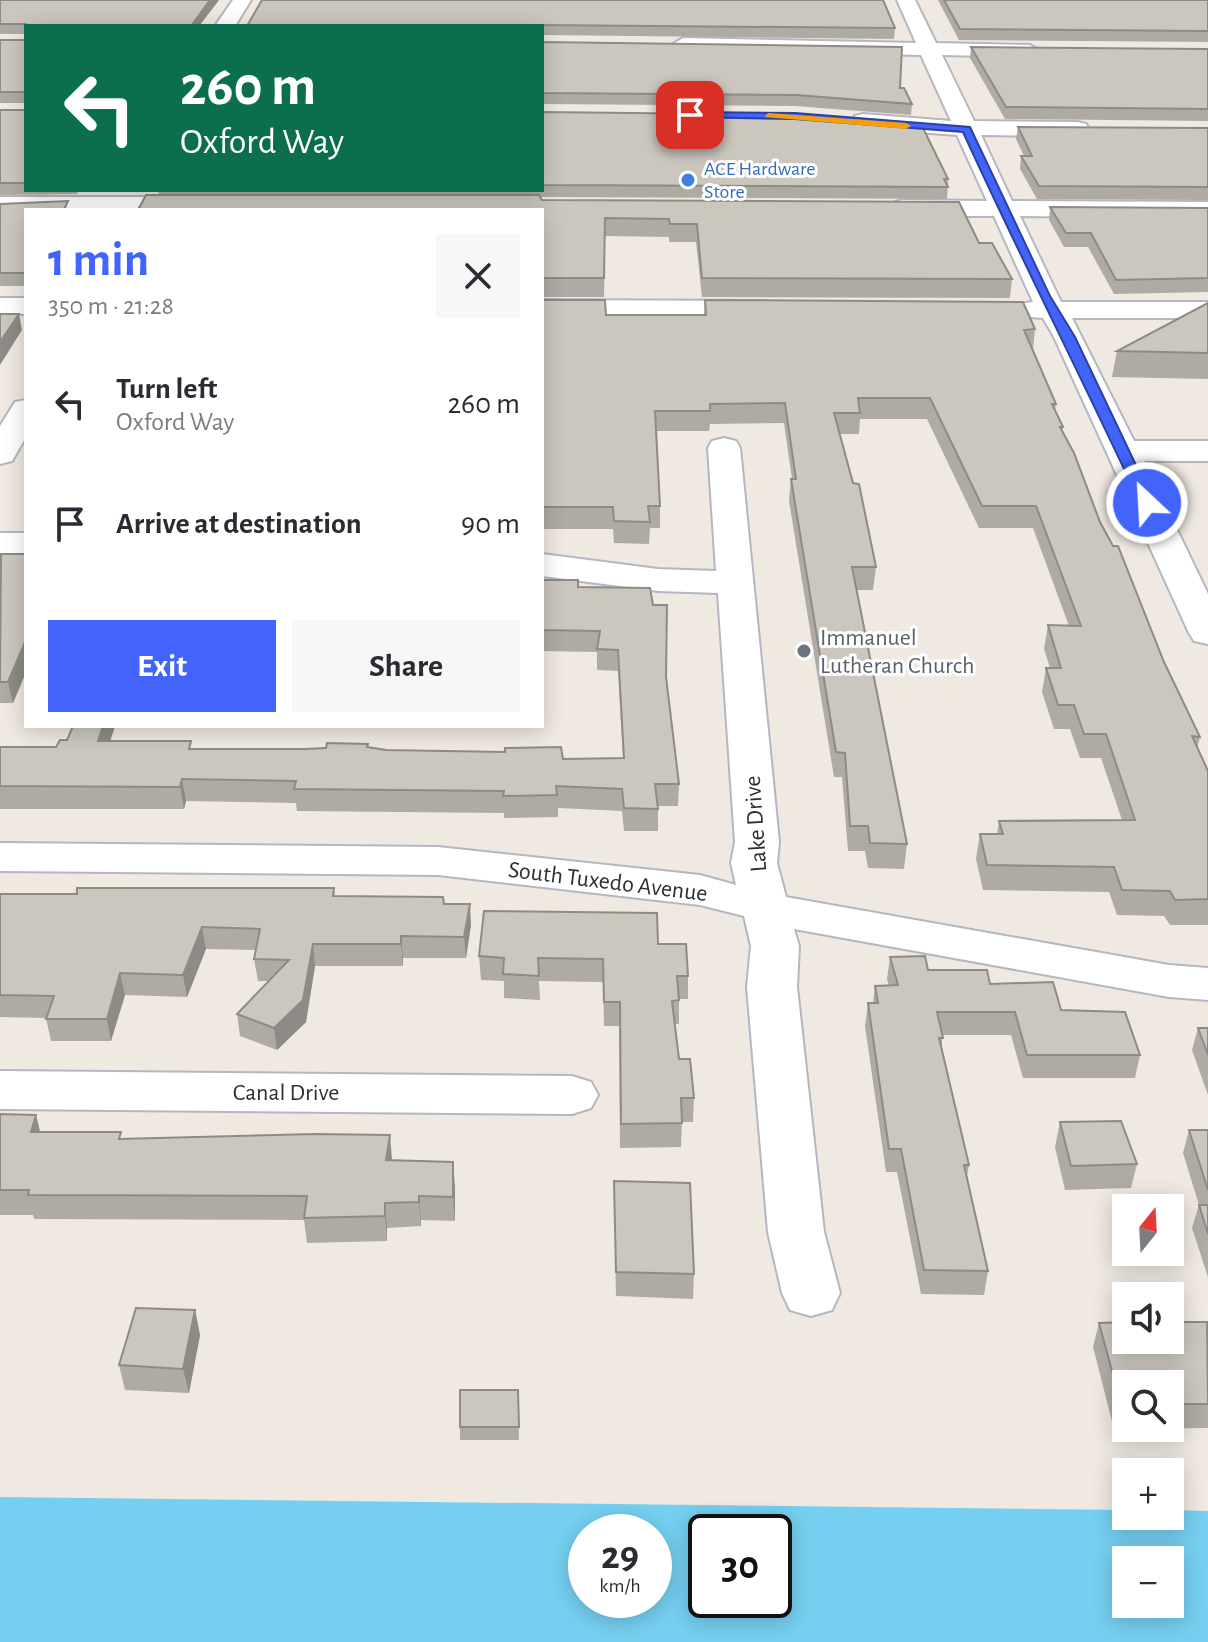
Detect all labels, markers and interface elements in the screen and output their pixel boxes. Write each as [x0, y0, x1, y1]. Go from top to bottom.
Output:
icon: left [48, 56, 152, 160]
text: 260 m [180, 59, 316, 115]
pin [656, 81, 724, 149]
icon: arrive [668, 93, 712, 137]
text: Oxford Way [180, 124, 344, 160]
place label: ACE Hardware Store [704, 159, 816, 202]
marker: ACE Hardware Store [679, 171, 697, 189]
button: close [436, 234, 520, 318]
text: 1 min [48, 237, 149, 285]
text: 350 m · 21:28 [48, 293, 174, 319]
text: Turn left [116, 374, 217, 404]
icon: left [48, 382, 92, 426]
text: 260 m [447, 389, 520, 419]
text: Oxford Way [116, 409, 234, 435]
position arrow [1105, 461, 1189, 545]
icon: arrive [48, 502, 92, 546]
text: Arrive at destination [116, 509, 362, 539]
text: 90 m [461, 509, 520, 539]
button: Exit [48, 620, 276, 712]
button: Share [292, 620, 520, 712]
place label: Immanuel Lutheran Church [820, 626, 975, 678]
marker: Immanuel Lutheran Church [795, 642, 813, 660]
street label: Lake Drive [741, 775, 771, 873]
street label: South Tuxedo Avenue [507, 858, 709, 906]
street label: Canal Drive [233, 1081, 339, 1105]
north arrow [1112, 1194, 1184, 1266]
map controls [1112, 1194, 1184, 1618]
button: sound [1112, 1282, 1184, 1354]
button: search [1112, 1370, 1184, 1442]
button: + [1112, 1458, 1184, 1530]
speed limit sign: 30 [688, 1514, 792, 1618]
text: 29 [601, 1536, 639, 1576]
button: − [1112, 1546, 1184, 1618]
text: km/h [599, 1576, 641, 1596]

